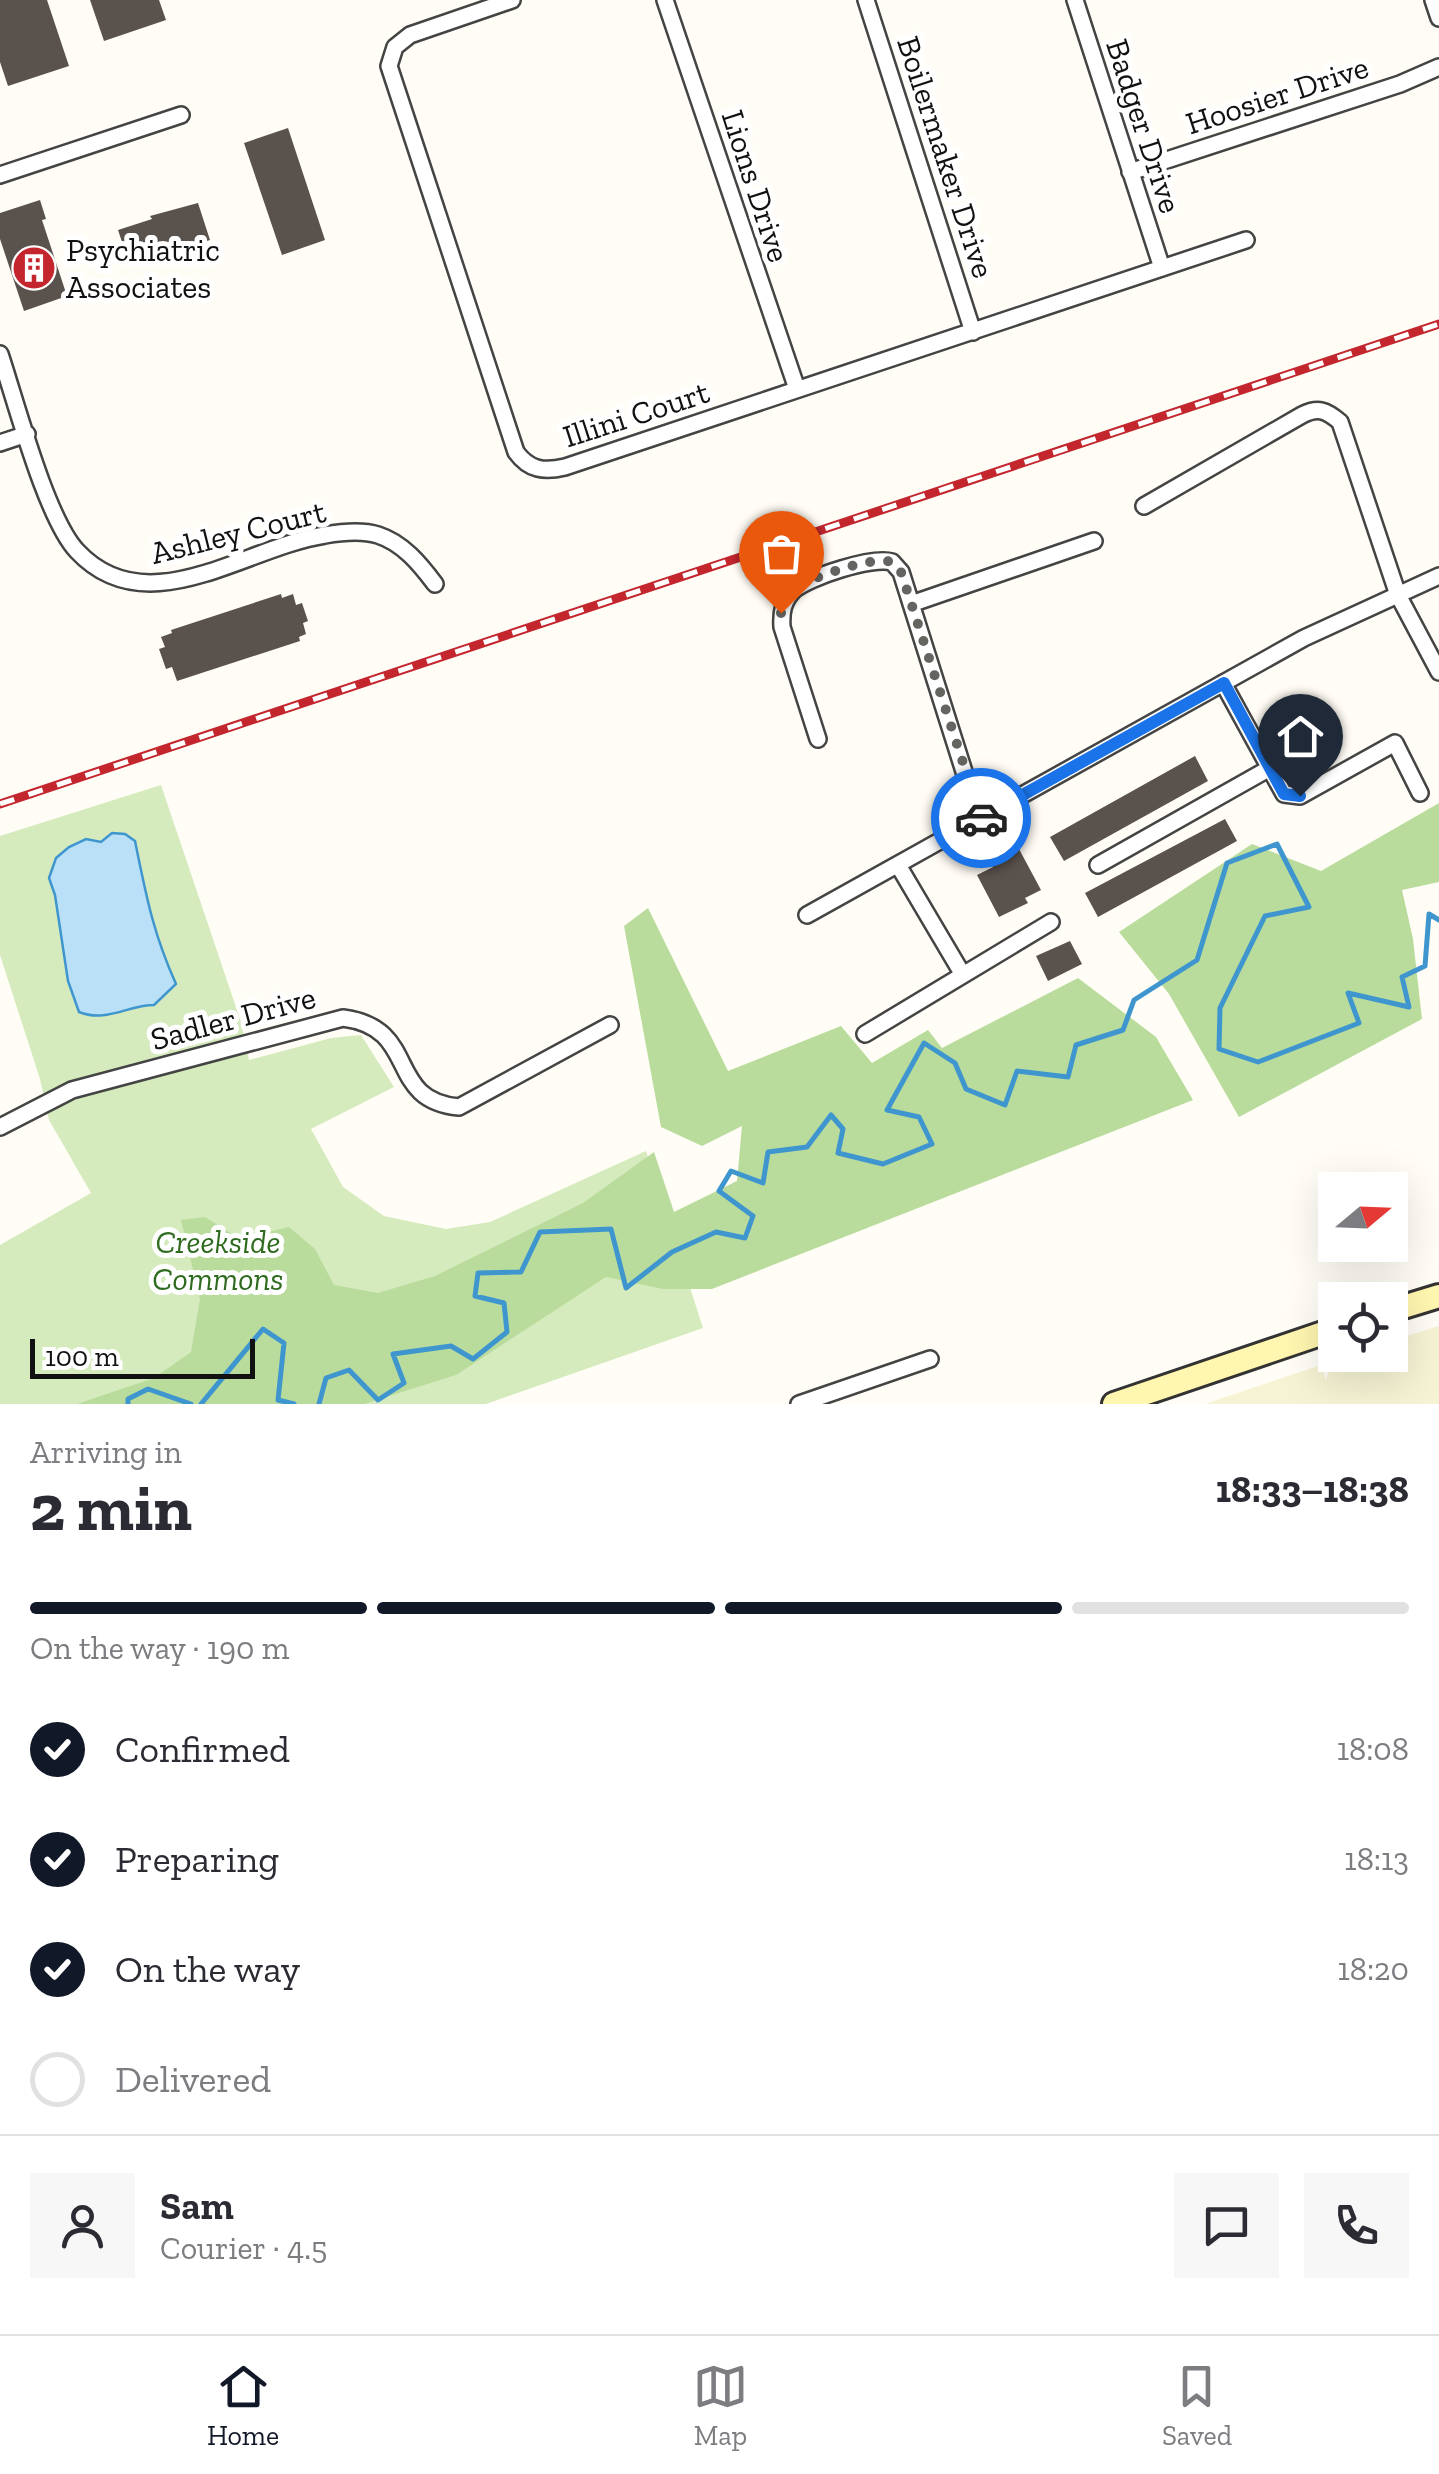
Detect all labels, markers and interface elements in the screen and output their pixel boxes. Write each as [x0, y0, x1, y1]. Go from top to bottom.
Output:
street label: Boilermaker Drive [889, 32, 1003, 282]
street label: Badger Drive [1098, 34, 1190, 218]
street label: Hoosier Drive [1181, 48, 1373, 142]
street label: Lions Drive [714, 105, 798, 267]
place label: Psychiatric Associates [66, 231, 220, 306]
building icon: Psychiatric Associates [11, 245, 57, 291]
street label: Illini Court [558, 373, 714, 455]
street label: Ashley Court [147, 492, 329, 572]
pin [739, 511, 824, 614]
icon: bag [754, 526, 809, 581]
pin [1258, 694, 1343, 797]
icon: home [1273, 709, 1328, 764]
courier [931, 768, 1031, 868]
icon: car [954, 791, 1009, 846]
street label: Sadler Drive [146, 978, 320, 1058]
north arrow [1318, 1172, 1408, 1262]
map controls [1318, 1172, 1408, 1372]
park label: Creekside Commons [152, 1223, 284, 1298]
button: locate [1318, 1282, 1408, 1372]
scale bar [30, 1334, 255, 1378]
text: 100 m [45, 1340, 119, 1373]
text: Arriving in [30, 1433, 182, 1471]
text: 18:33–18:38 [1216, 1466, 1409, 1512]
text: 2 min [30, 1469, 192, 1547]
text: On the way · 190 m [30, 1629, 289, 1667]
icon: check [30, 1722, 85, 1777]
text: Confirmed [115, 1726, 290, 1772]
text: 18:08 [1337, 1730, 1409, 1768]
icon: check [30, 1832, 85, 1887]
text: Preparing [115, 1836, 279, 1882]
text: 18:13 [1344, 1840, 1409, 1878]
icon: check [30, 1942, 85, 1997]
text: On the way [115, 1946, 300, 1992]
text: 18:20 [1337, 1950, 1409, 1988]
text: Delivered [115, 2056, 271, 2102]
button: person [30, 2173, 135, 2278]
button: chat [1174, 2173, 1279, 2278]
button: phone [1304, 2173, 1409, 2278]
text: Sam [160, 2183, 234, 2229]
text: Courier · 4.5 [160, 2229, 327, 2267]
tab: Home [207, 2359, 279, 2452]
tab: Map [693, 2359, 748, 2452]
tab: Saved [1162, 2359, 1232, 2452]

